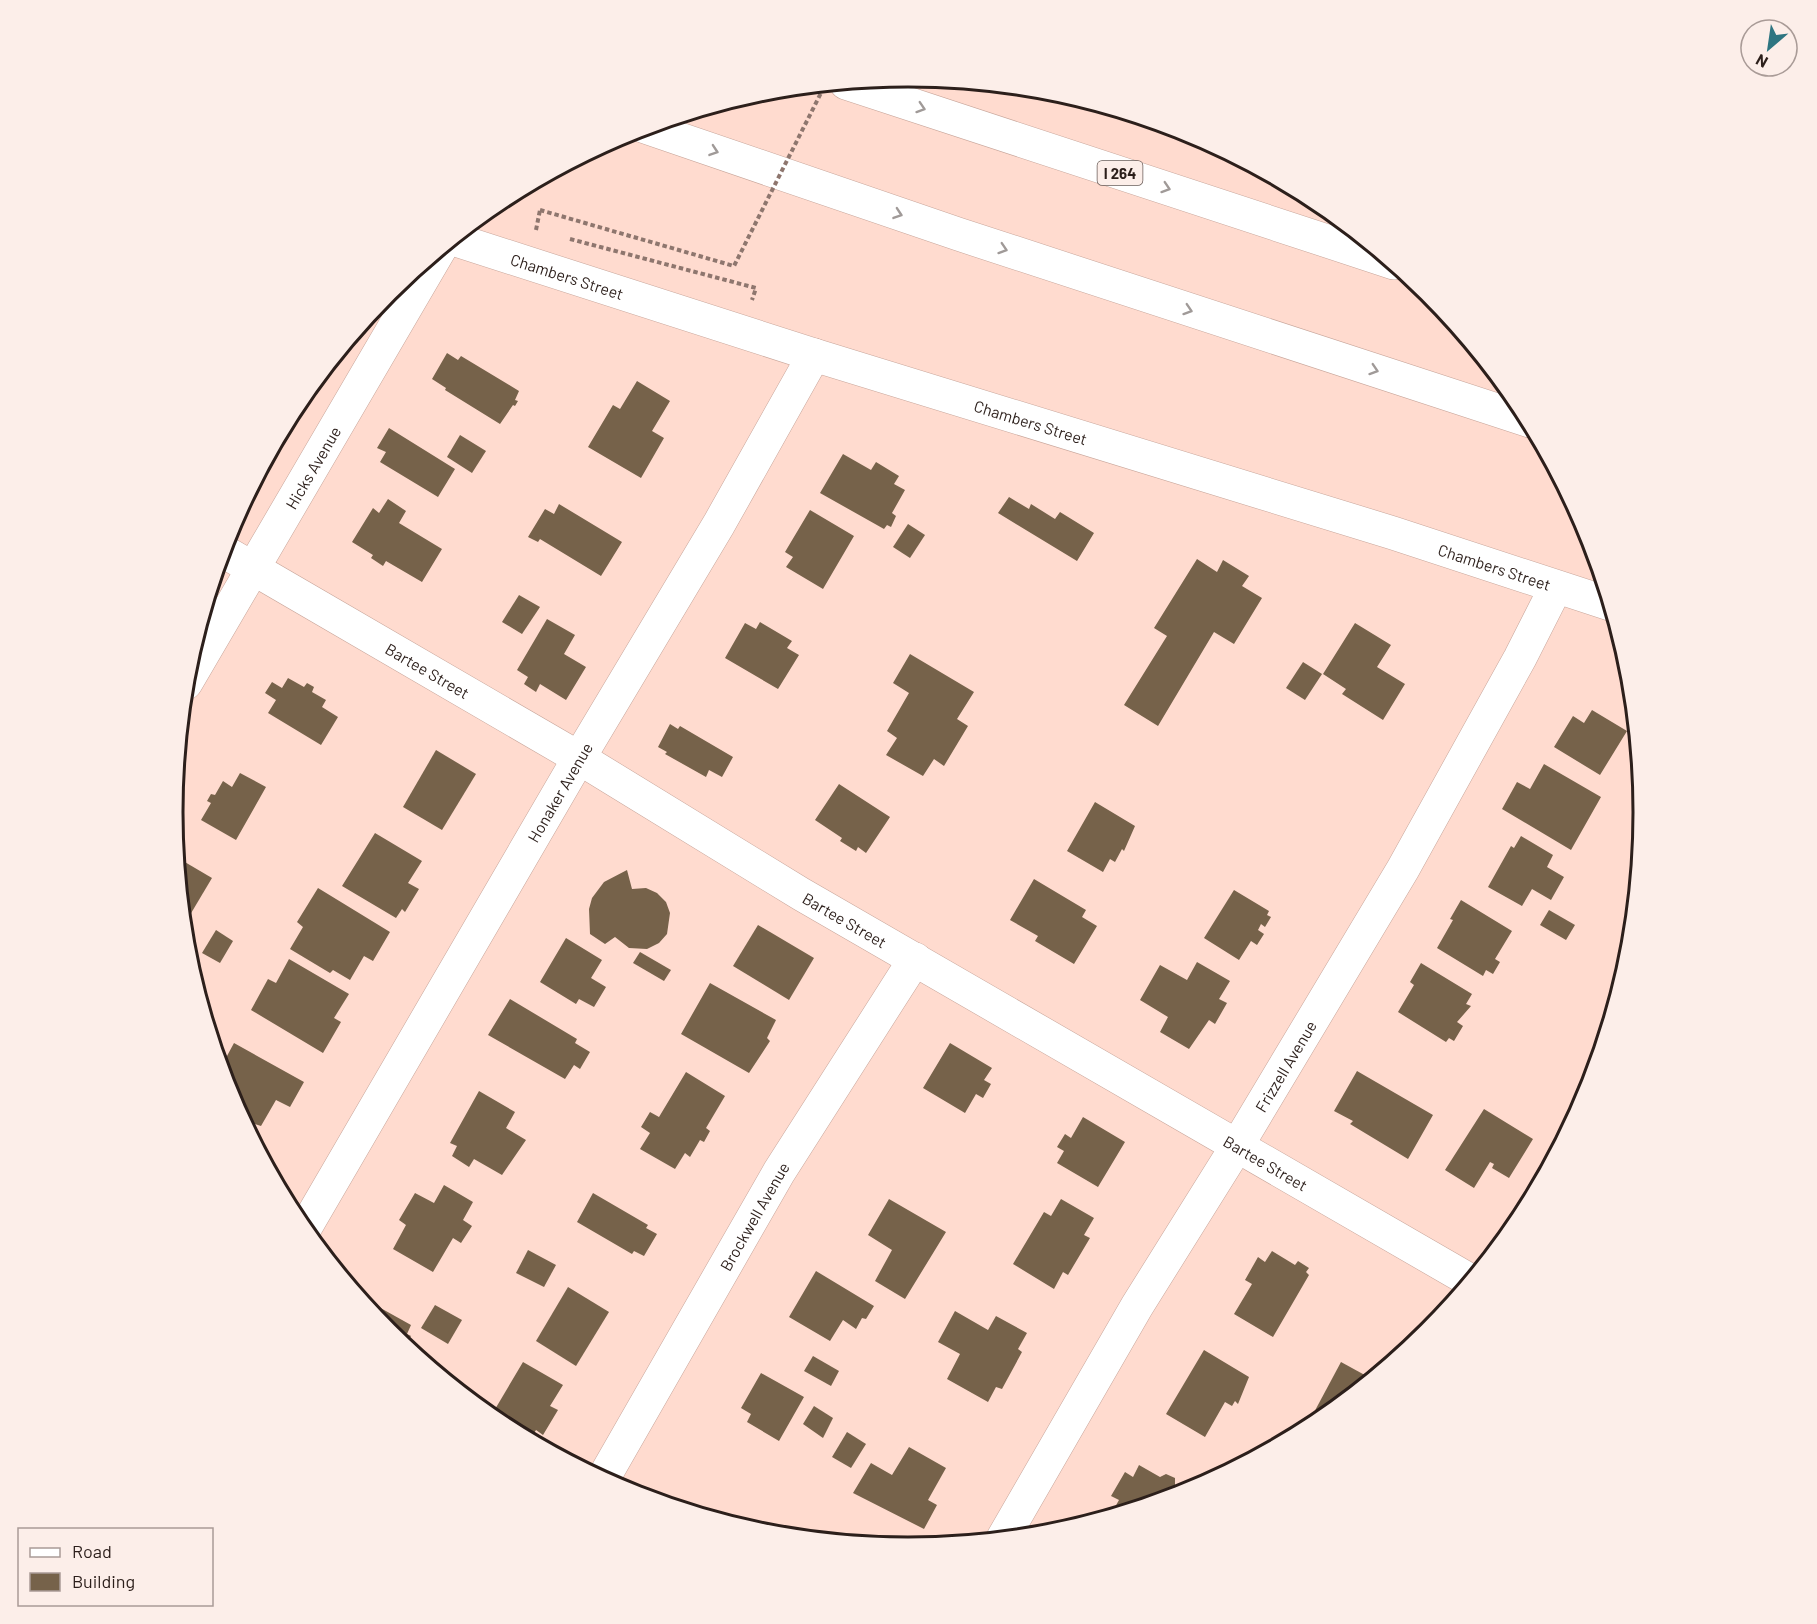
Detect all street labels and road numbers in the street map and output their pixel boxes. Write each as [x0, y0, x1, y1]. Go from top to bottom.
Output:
road number: I 264 [1098, 161, 1142, 185]
street label: Chambers Street [508, 249, 626, 303]
street label: Chambers Street [972, 395, 1090, 448]
street label: Hicks Avenue [281, 422, 344, 512]
street label: Chambers Street [1436, 539, 1553, 594]
street label: Bartee Street [383, 638, 473, 702]
street label: Honaker Avenue [523, 739, 596, 845]
street label: Bartee Street [800, 888, 890, 951]
street label: Frizzell Avenue [1250, 1017, 1320, 1115]
street label: Bartee Street [1221, 1131, 1311, 1194]
street label: Brockwell Avenue [715, 1158, 792, 1274]

